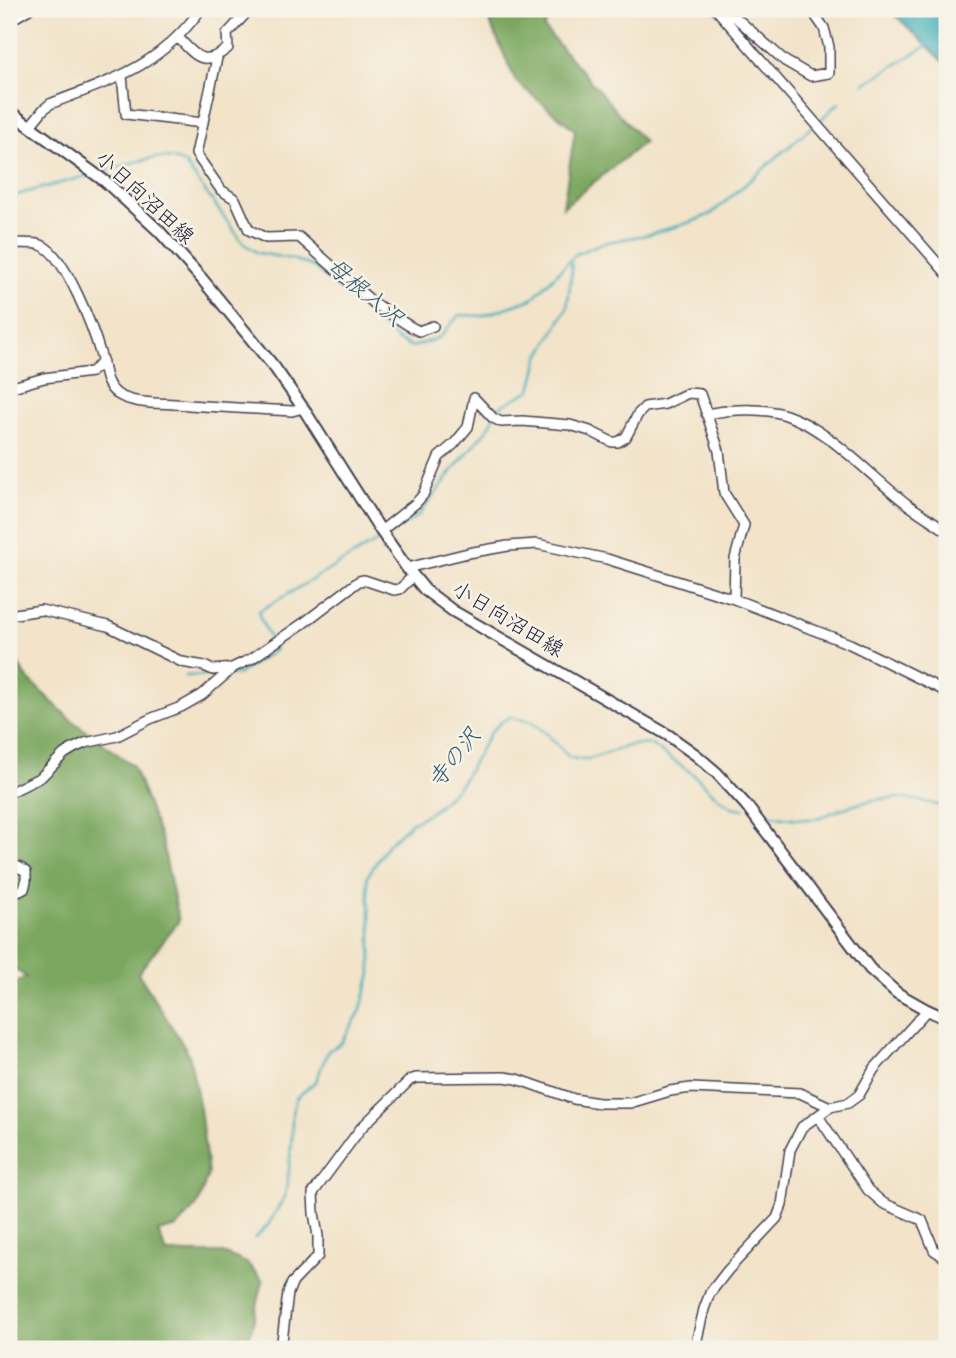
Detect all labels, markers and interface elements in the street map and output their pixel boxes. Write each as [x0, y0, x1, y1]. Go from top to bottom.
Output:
street label: 小日向沼田線 [91, 145, 199, 249]
water label: 母根入沢 [321, 252, 410, 333]
street label: 小日向沼田線 [448, 576, 568, 662]
water label: 寺の沢 [422, 722, 486, 793]

